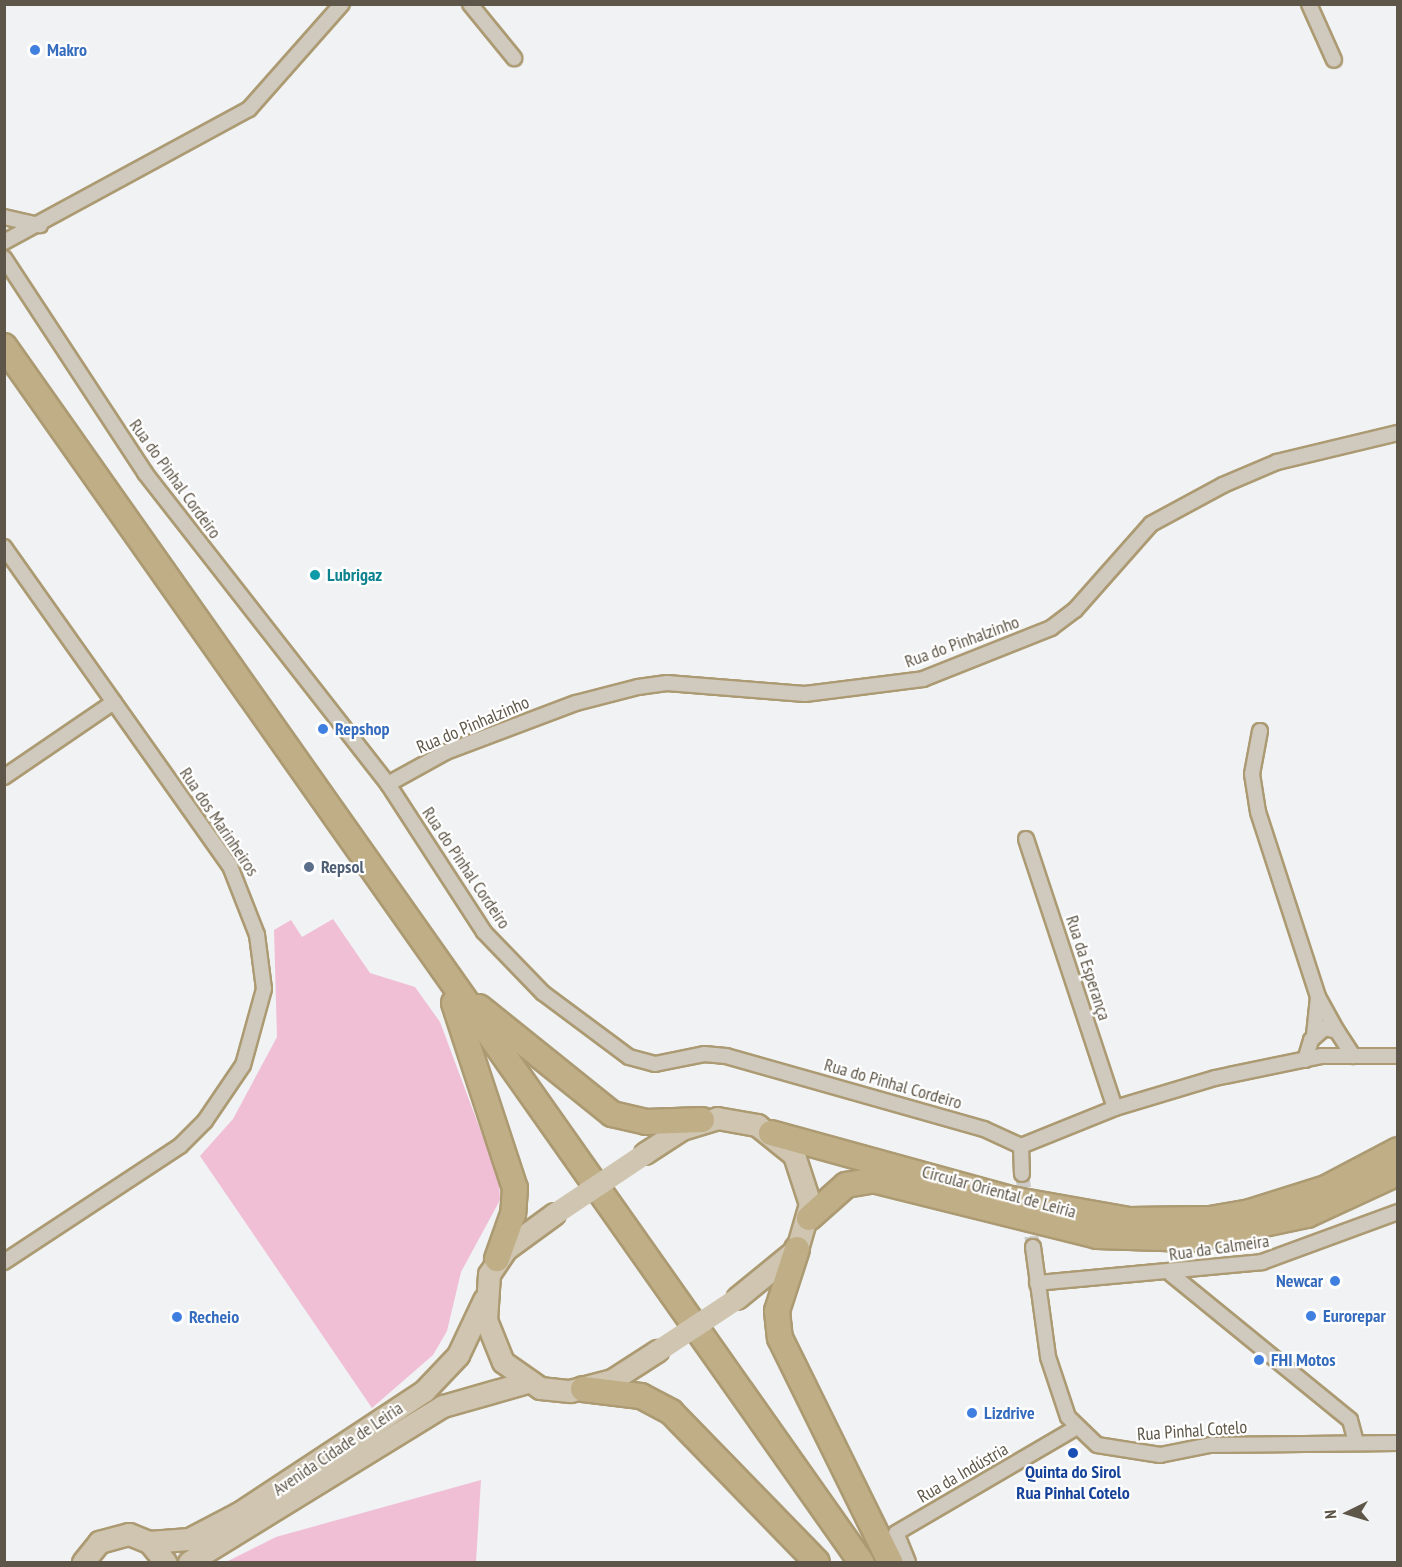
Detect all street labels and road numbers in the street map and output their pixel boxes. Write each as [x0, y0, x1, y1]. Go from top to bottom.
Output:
street label: Rua do Pinhal Cordeiro [124, 415, 226, 543]
street label: Rua do Pinhalzinho [902, 611, 1022, 673]
street label: Rua do Pinhalzinho [414, 692, 532, 758]
street label: Rua dos Marinheiros [175, 764, 263, 880]
street label: Rua do Pinhal Cordeiro [417, 803, 515, 933]
street label: Rua da Esperança [1061, 913, 1115, 1023]
street label: Rua do Pinhal Cordeiro [822, 1054, 964, 1114]
street label: Circular Oriental de Leiria [920, 1161, 1078, 1223]
street label: Rua da Calmeira [1168, 1230, 1270, 1266]
street label: Avenida Cidade de Leiria [269, 1397, 407, 1501]
street label: Rua Pinhal Cotelo [1136, 1416, 1248, 1446]
street label: Rua da Indústria [914, 1438, 1012, 1508]

